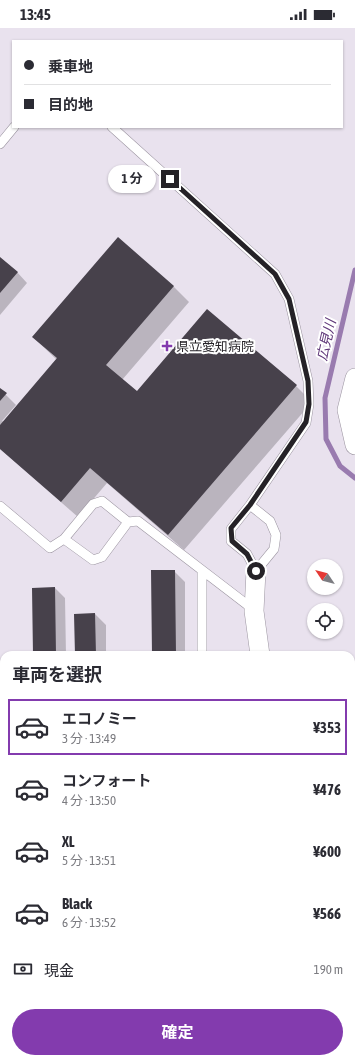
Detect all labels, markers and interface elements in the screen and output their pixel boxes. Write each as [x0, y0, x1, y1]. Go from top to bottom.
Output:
text: 13:45 [20, 6, 51, 23]
text: 乗車地 [48, 58, 93, 75]
text: 目的地 [48, 96, 93, 113]
callout: 1 分 [108, 165, 156, 193]
route end [161, 170, 179, 188]
text: 1 分 [122, 171, 142, 186]
water label: 広見川 [313, 316, 339, 362]
place label: 県立愛知病院 [176, 339, 254, 354]
marker: 県立愛知病院 [161, 340, 173, 352]
north arrow [307, 559, 343, 595]
map controls [307, 559, 343, 639]
route start [247, 562, 265, 580]
button: locate [307, 603, 343, 639]
text: 車両を選択 [12, 664, 102, 685]
icon: car [14, 709, 50, 745]
text: エコノミー [62, 710, 137, 727]
text: ¥353 [313, 719, 341, 736]
text: 3 分 · 13:49 [62, 731, 116, 746]
icon: car [14, 771, 50, 807]
text: コンフォート [62, 772, 152, 789]
text: ¥476 [313, 781, 341, 798]
text: 4 分 · 13:50 [62, 793, 116, 808]
icon: car [14, 833, 50, 869]
text: XL [62, 833, 75, 850]
text: ¥600 [313, 843, 341, 860]
text: 5 分 · 13:51 [62, 853, 116, 868]
icon: car [14, 895, 50, 931]
text: Black [62, 895, 92, 912]
text: ¥566 [313, 905, 341, 922]
text: 6 分 · 13:52 [62, 915, 116, 930]
icon: cash [12, 958, 34, 980]
text: 現金 [44, 962, 74, 979]
text: 190 m [314, 962, 343, 977]
button: 確定 [12, 1009, 343, 1055]

